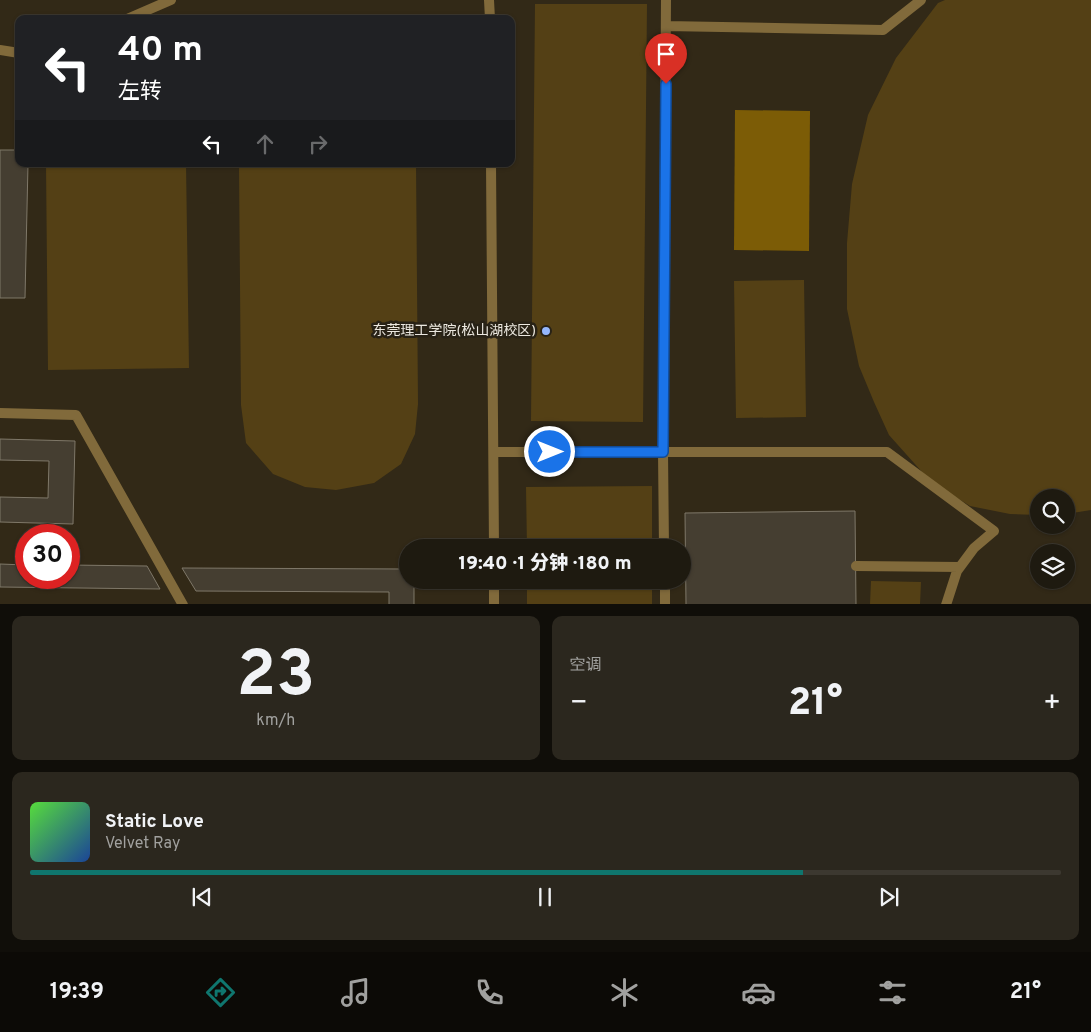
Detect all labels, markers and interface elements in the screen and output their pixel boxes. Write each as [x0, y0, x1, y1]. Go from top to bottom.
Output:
text: 40 m [118, 29, 203, 73]
pin [645, 33, 687, 84]
icon: left [35, 35, 100, 100]
icon: arrive [652, 40, 680, 68]
text: 左转 [118, 79, 162, 106]
icon: left [198, 130, 226, 158]
icon: ahead [251, 130, 279, 158]
icon: right [304, 130, 332, 158]
place label: 东莞理工学院(松山湖校区) [372, 322, 536, 340]
marker: 东莞理工学院(松山湖校区) [540, 325, 552, 337]
position arrow [523, 425, 575, 477]
map controls [1030, 489, 1075, 589]
button: search [1030, 489, 1075, 534]
speed limit sign: 30 [15, 524, 80, 589]
button: layers [1030, 544, 1075, 589]
text: 19:40 · 1 分钟 · 180 m [458, 552, 632, 576]
text: 23 [236, 637, 315, 719]
text: 空调 [570, 656, 602, 676]
text: 21° [788, 680, 843, 729]
text: − [570, 686, 588, 722]
text: + [1043, 686, 1061, 722]
text: km/h [256, 711, 295, 731]
text: Static Love [105, 810, 204, 834]
text: Velvet Ray [105, 834, 180, 854]
icon: previous [188, 883, 216, 911]
icon: pause [531, 883, 559, 911]
icon: next [875, 883, 903, 911]
icon: directions [203, 975, 238, 1010]
icon: music [338, 975, 373, 1010]
icon: phone [472, 975, 507, 1010]
icon: climate [607, 975, 642, 1010]
icon: car [741, 975, 776, 1010]
icon: filters [875, 975, 910, 1010]
text: 19:39 [50, 979, 104, 1006]
text: 21° [1010, 979, 1041, 1006]

